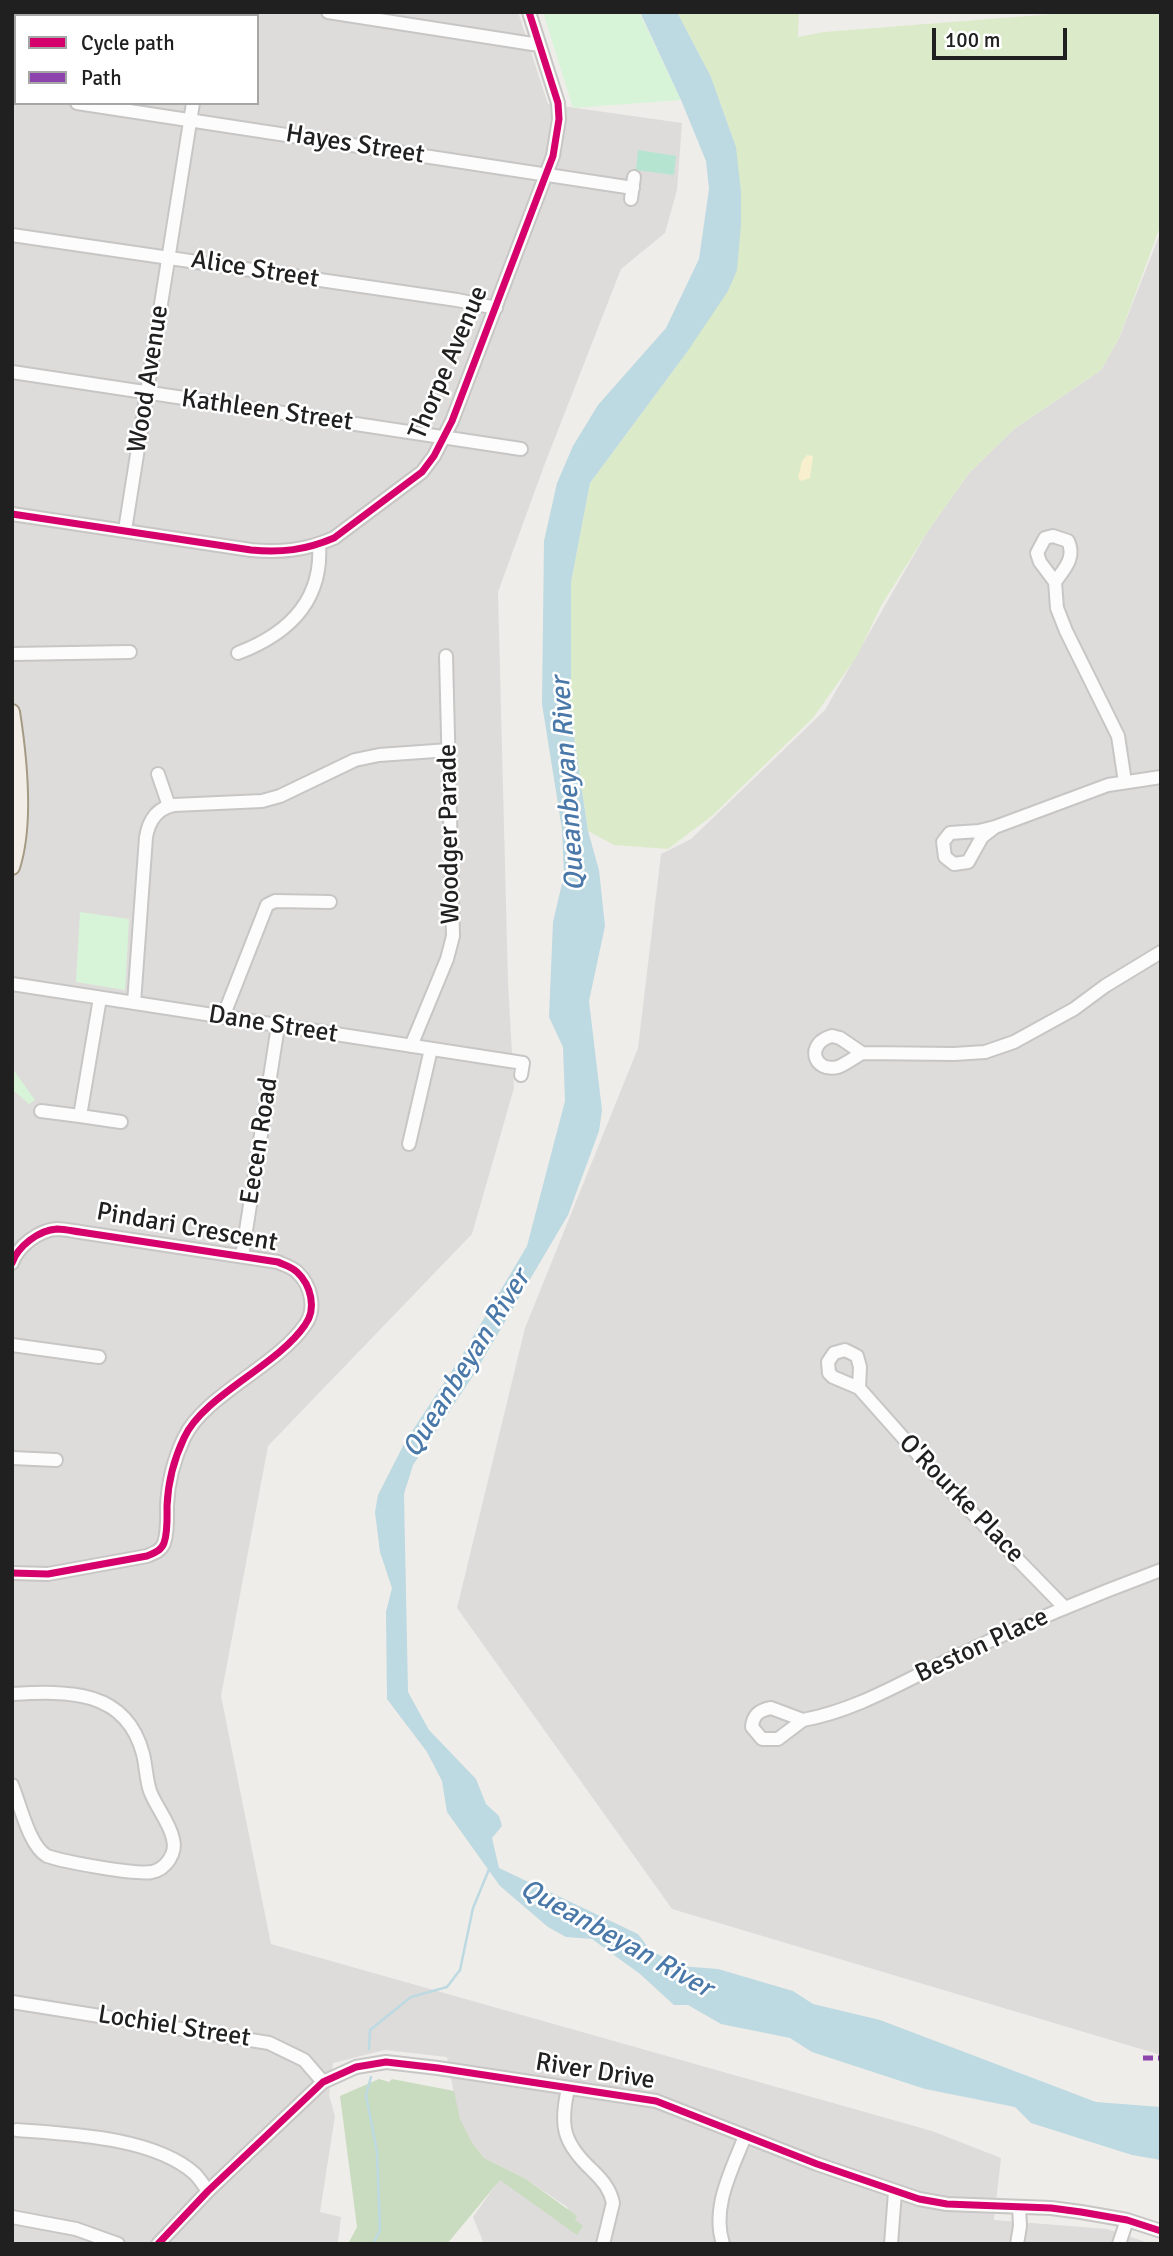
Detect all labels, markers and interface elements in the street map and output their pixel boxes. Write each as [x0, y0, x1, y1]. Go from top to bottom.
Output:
legend [14, 14, 259, 105]
scale bar [935, 14, 1070, 58]
text: 100 m [945, 27, 1000, 53]
text: Cycle path [81, 30, 175, 56]
text: Path [81, 65, 122, 91]
street label: Hayes Street [283, 119, 427, 171]
street label: Alice Street [189, 245, 321, 295]
street label: Thorpe Avenue [403, 281, 495, 445]
street label: Wood Avenue [122, 303, 176, 455]
street label: Kathleen Street [179, 384, 355, 438]
water label: Queanbeyan River [545, 676, 593, 892]
street label: Woodger Parade [433, 743, 467, 925]
street label: Dane Street [206, 999, 340, 1051]
street label: Eecen Road [235, 1075, 285, 1207]
street label: Pindari Crescent [94, 1197, 280, 1259]
water label: Queanbeyan River [396, 1264, 538, 1464]
street label: O'Rourke Place [892, 1428, 1030, 1570]
street label: Beston Place [911, 1602, 1053, 1690]
water label: Queanbeyan River [514, 1872, 718, 2006]
street label: Lochiel Street [96, 2000, 252, 2054]
street label: River Drive [533, 2047, 657, 2097]

